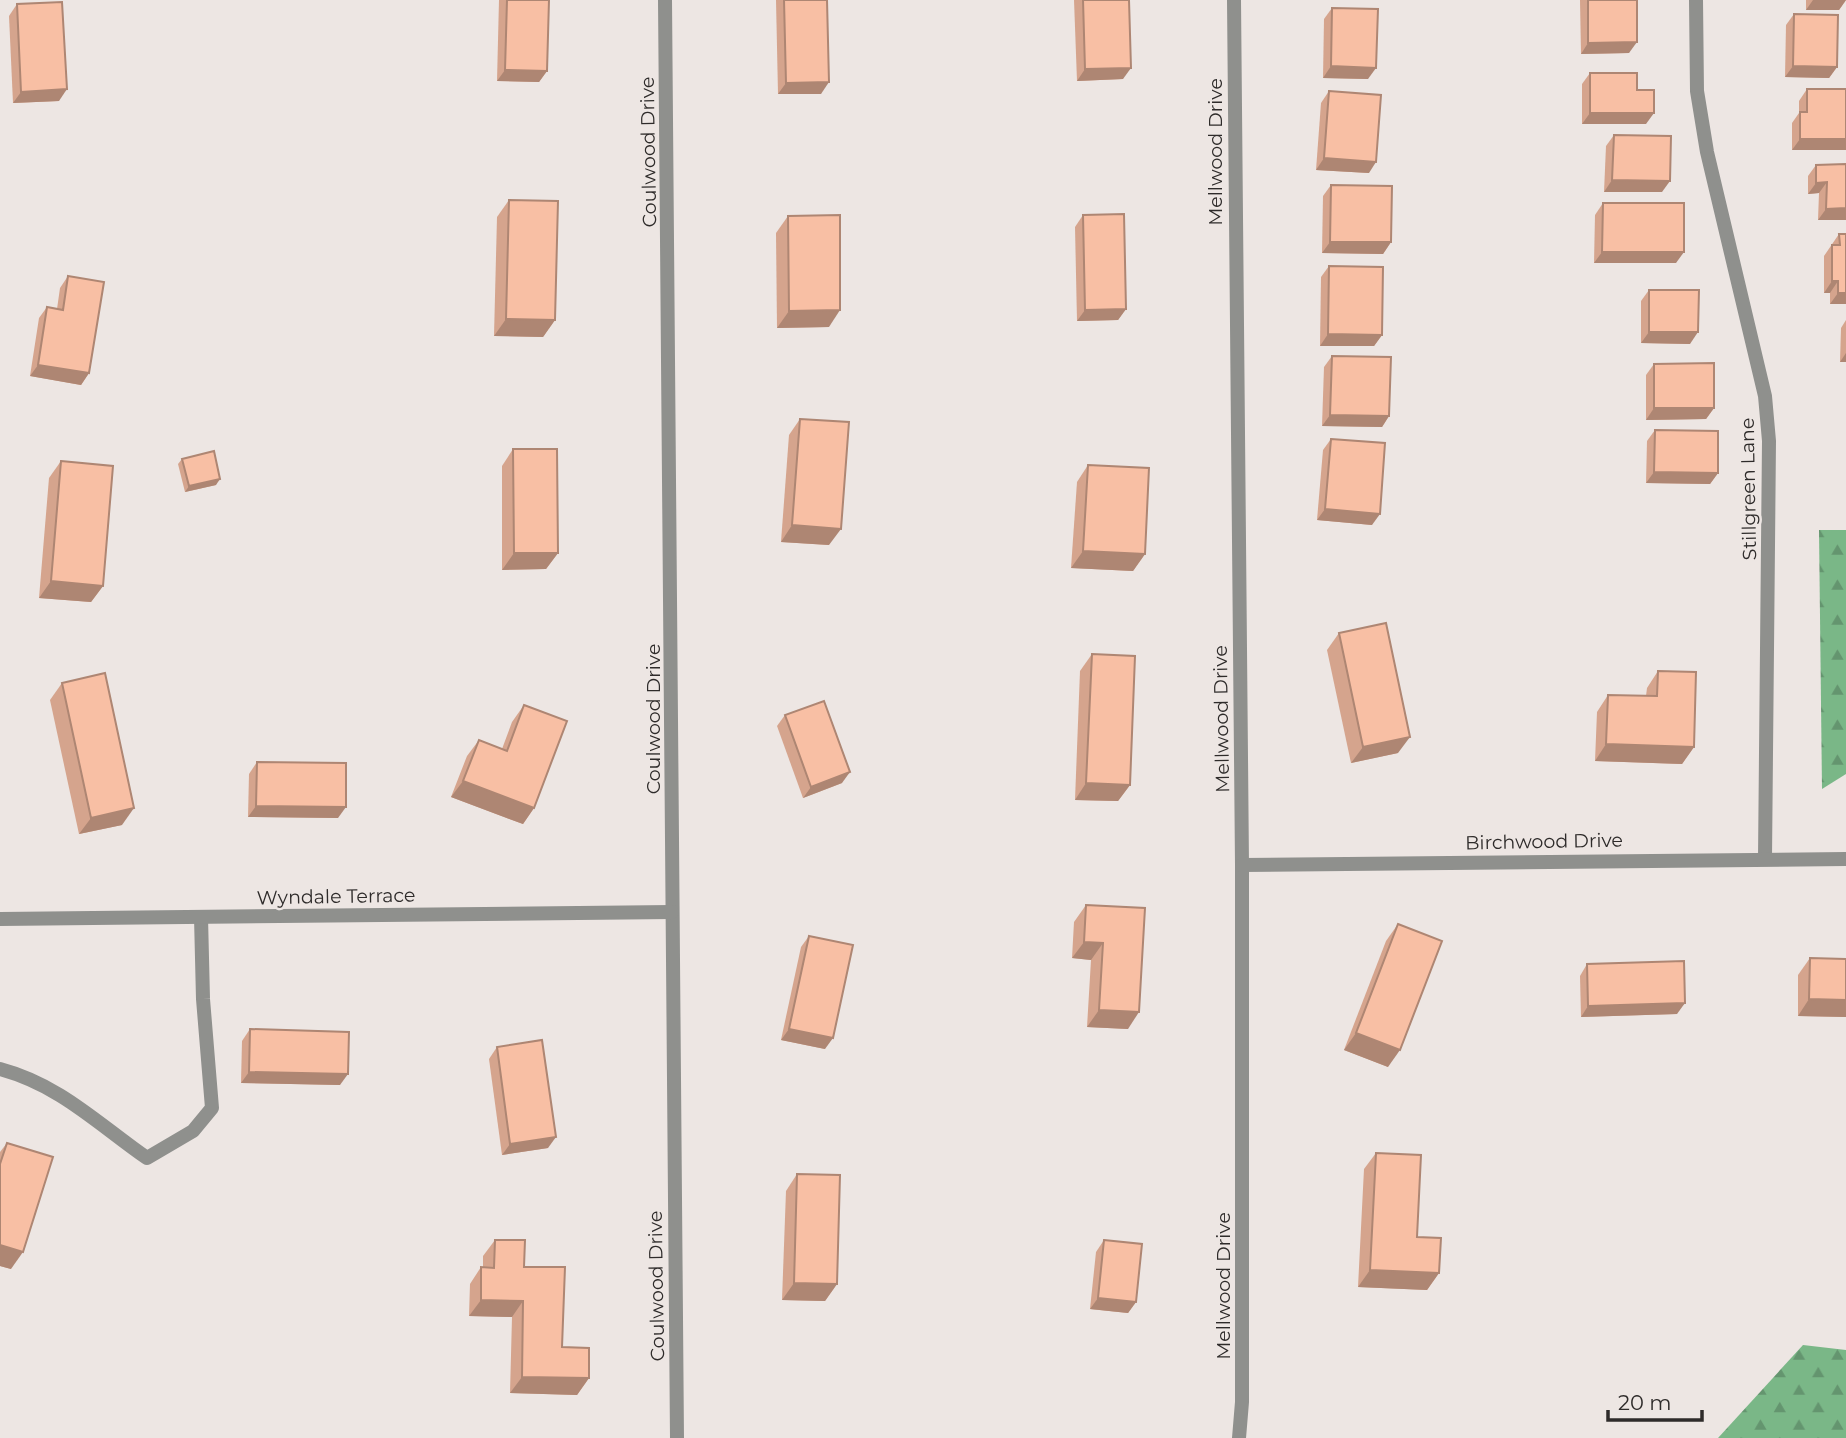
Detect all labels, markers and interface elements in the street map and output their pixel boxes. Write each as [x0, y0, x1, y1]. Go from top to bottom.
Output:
street label: Coulwood Drive [636, 76, 661, 228]
street label: Mellwood Drive [1204, 78, 1227, 226]
street label: Stillgreen Lane [1736, 417, 1761, 560]
street label: Coulwood Drive [642, 644, 665, 794]
street label: Mellwood Drive [1209, 645, 1234, 793]
street label: Birchwood Drive [1465, 829, 1623, 854]
street label: Wyndale Terrace [256, 884, 416, 909]
street label: Coulwood Drive [644, 1210, 669, 1362]
street label: Mellwood Drive [1212, 1212, 1235, 1360]
scale bar [1608, 1378, 1702, 1422]
text: 20 m [1618, 1390, 1672, 1415]

